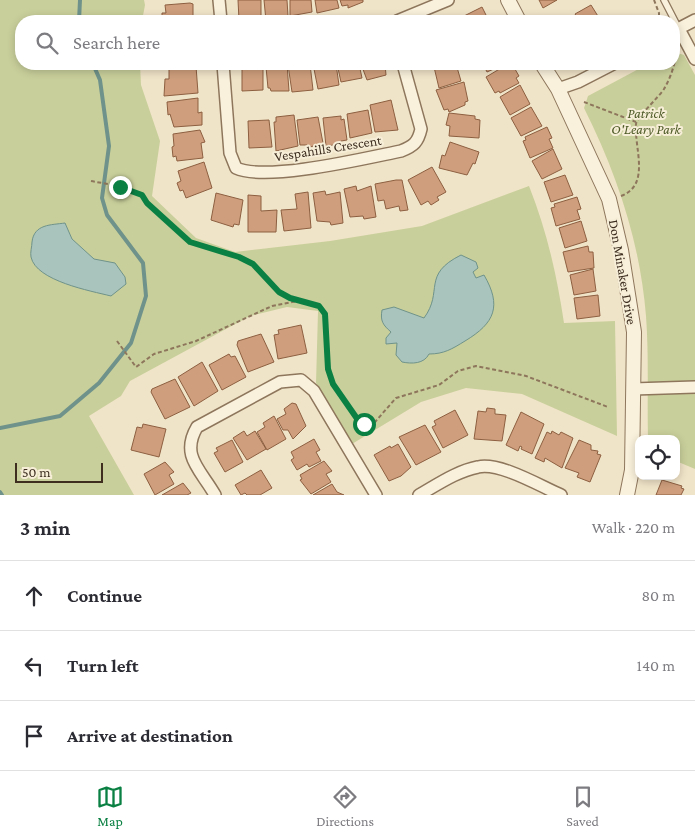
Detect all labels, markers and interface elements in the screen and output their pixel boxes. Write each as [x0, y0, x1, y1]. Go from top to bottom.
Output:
search box [15, 15, 680, 70]
icon: search [33, 29, 61, 57]
text: Search here [73, 32, 160, 53]
park label: Patrick O'Leary Park [611, 105, 682, 137]
street label: Vespahills Crescent [273, 132, 383, 164]
route end [109, 176, 132, 199]
street label: Don Minaker Drive [606, 218, 640, 326]
route start [353, 413, 376, 436]
map controls [635, 435, 680, 480]
button: locate [635, 435, 680, 480]
scale bar [15, 460, 102, 483]
text: 50 m [22, 464, 50, 480]
text: 3 min [20, 516, 70, 540]
text: Walk · 220 m [592, 519, 675, 536]
icon: ahead [20, 582, 48, 610]
text: Continue [67, 585, 142, 606]
text: 80 m [641, 587, 675, 604]
icon: left [20, 652, 48, 680]
text: Turn left [67, 655, 139, 676]
text: 140 m [637, 657, 675, 674]
icon: arrive [20, 722, 48, 750]
text: Arrive at destination [67, 725, 233, 746]
tab: Map [96, 783, 124, 829]
tab: Directions [316, 783, 374, 829]
tab: Saved [566, 783, 599, 829]

